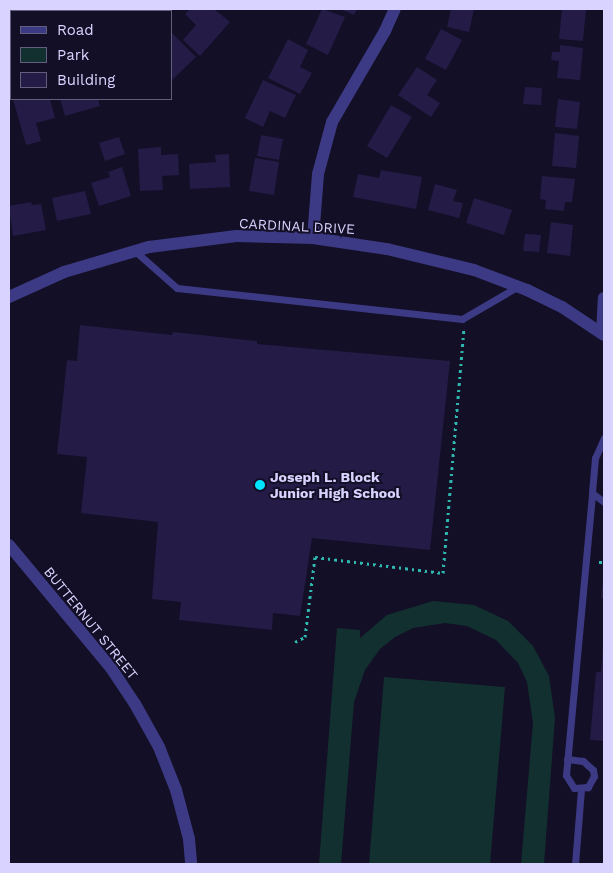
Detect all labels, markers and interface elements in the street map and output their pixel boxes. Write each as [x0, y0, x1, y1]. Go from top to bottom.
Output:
legend [10, 10, 172, 100]
text: Road [57, 21, 94, 39]
text: Park [57, 46, 89, 64]
text: Building [57, 71, 115, 89]
street label: CARDINAL DRIVE [238, 215, 356, 237]
place label: Joseph L. Block Junior High School [270, 469, 400, 502]
marker: Joseph L. Block Junior High School [254, 479, 266, 491]
street label: BUTTERNUT STREET [40, 563, 142, 683]

